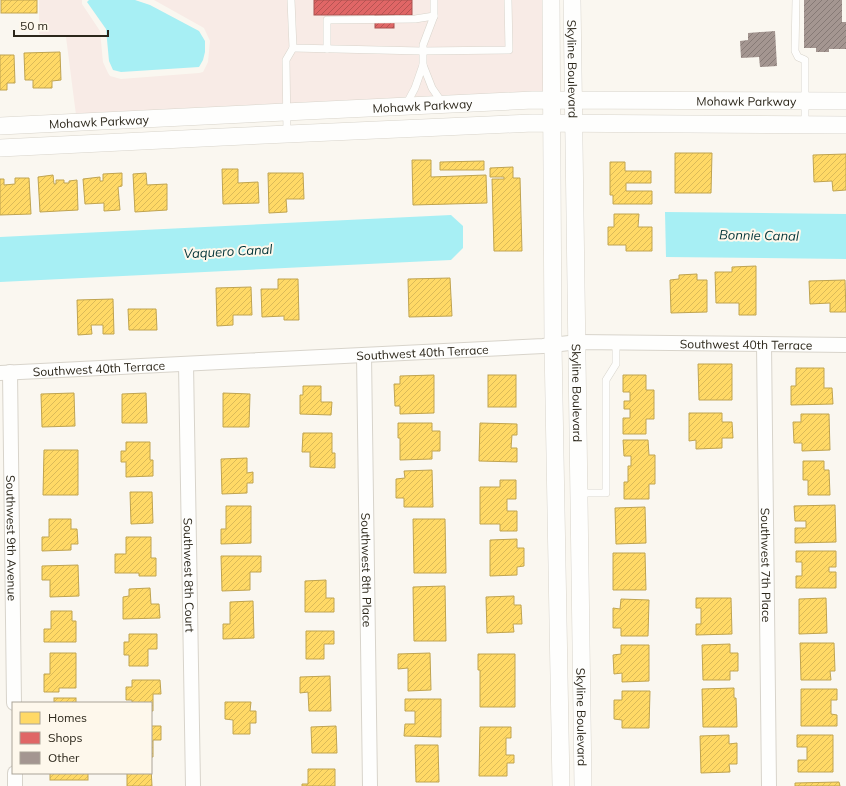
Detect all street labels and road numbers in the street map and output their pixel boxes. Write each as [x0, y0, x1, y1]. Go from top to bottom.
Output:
street label: Skyline Boulevard [565, 20, 581, 118]
street label: Mohawk Parkway [696, 93, 797, 108]
street label: Mohawk Parkway [372, 95, 473, 115]
street label: Mohawk Parkway [49, 111, 150, 131]
street label: Southwest 40th Terrace [680, 336, 812, 352]
street label: Southwest 40th Terrace [356, 341, 489, 363]
street label: Skyline Boulevard [569, 344, 586, 442]
street label: Southwest 40th Terrace [32, 357, 165, 379]
street label: Southwest 9th Avenue [4, 475, 20, 601]
street label: Southwest 7th Place [758, 508, 775, 622]
street label: Southwest 8th Place [359, 513, 375, 627]
street label: Southwest 8th Court [181, 518, 198, 632]
street label: Skyline Boulevard [574, 668, 590, 766]

